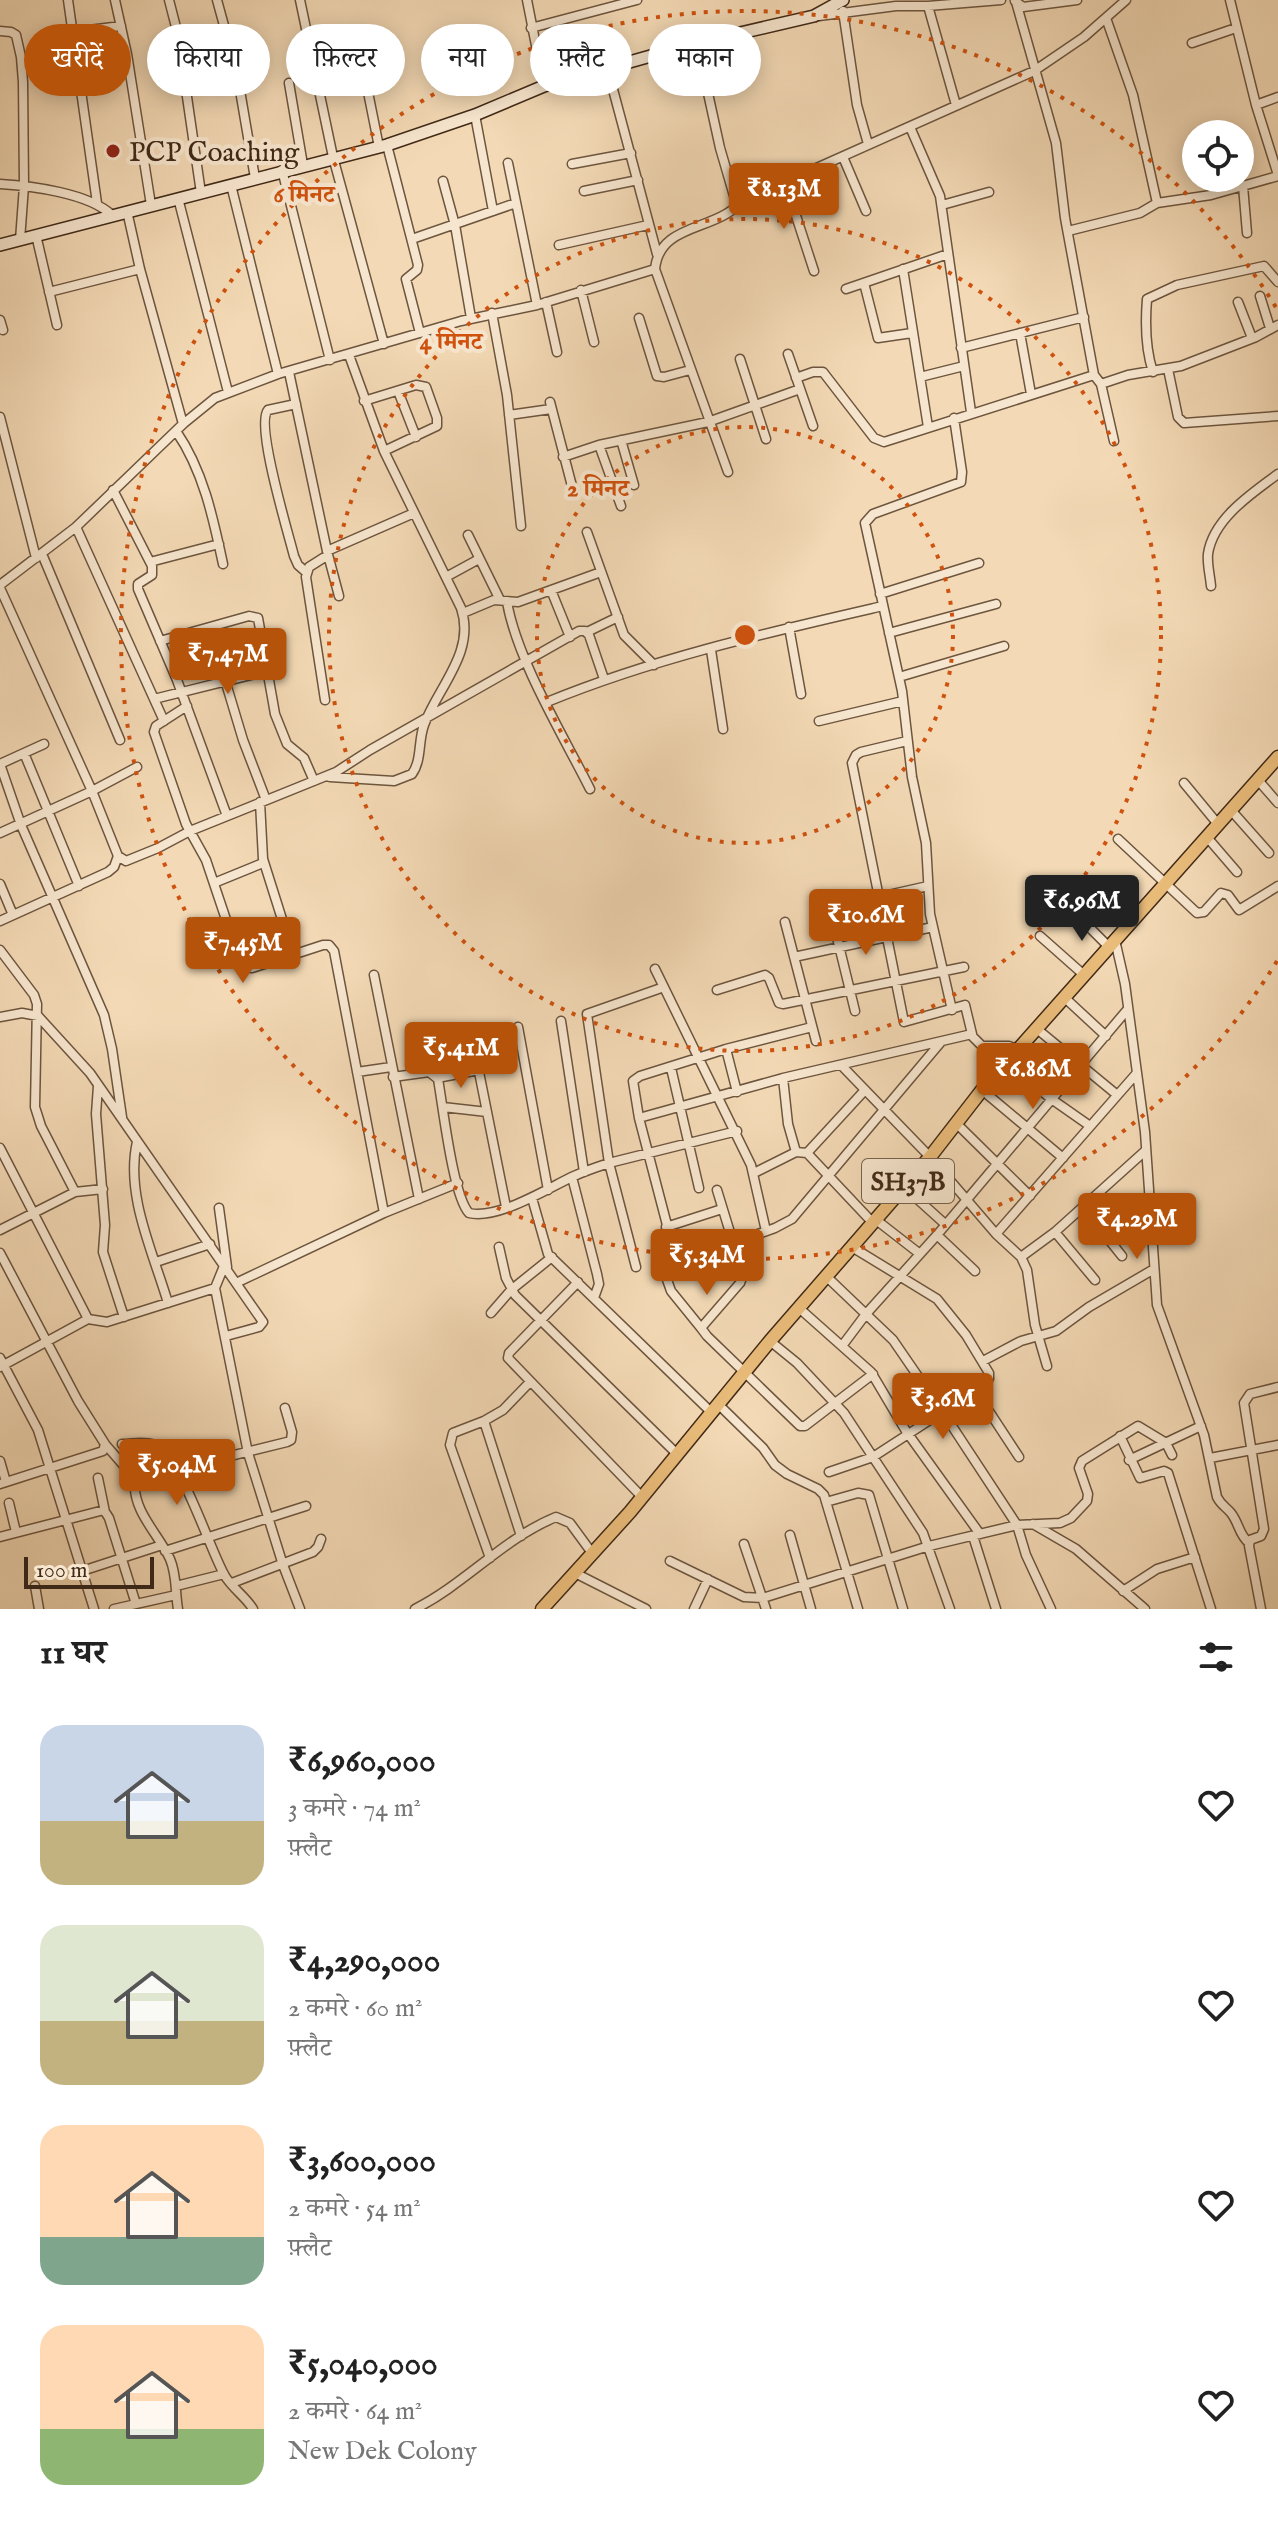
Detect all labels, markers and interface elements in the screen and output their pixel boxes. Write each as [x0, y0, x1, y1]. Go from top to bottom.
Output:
chip: खरीदें [24, 24, 131, 96]
chip: किराया [147, 24, 270, 96]
chip: फ़िल्टर [286, 24, 405, 96]
chip: नया [421, 24, 514, 96]
chip: फ़्लैट [530, 24, 632, 96]
chip: मकान [648, 24, 761, 96]
map controls [1182, 120, 1254, 192]
button: locate [1182, 120, 1254, 192]
place label: PCP Coaching [129, 136, 300, 171]
marker: PCP Coaching [104, 142, 122, 160]
pin: ₹8.13M [719, 163, 849, 231]
text: ₹8.13M [747, 172, 821, 205]
text: 6 मिनट [274, 180, 337, 211]
text: 4 मिनट [420, 327, 485, 358]
text: 2 मिनट [567, 474, 631, 505]
centre of rings [731, 621, 759, 649]
pin: ₹7.47M [163, 628, 293, 696]
text: ₹7.47M [187, 637, 269, 670]
pin: ₹6.96M [1017, 875, 1147, 943]
text: ₹6.96M [1043, 884, 1121, 917]
pin: ₹10.6M [801, 889, 931, 957]
text: ₹10.6M [827, 898, 905, 931]
pin: ₹7.45M [178, 917, 308, 985]
text: ₹7.45M [203, 926, 283, 959]
pin: ₹5.41M [396, 1022, 526, 1090]
text: ₹5.41M [423, 1031, 499, 1064]
pin: ₹6.86M [968, 1043, 1098, 1111]
text: ₹6.86M [995, 1052, 1071, 1085]
road number: SH37B [862, 1159, 954, 1203]
pin: ₹4.29M [1072, 1193, 1202, 1261]
text: ₹4.29M [1096, 1202, 1178, 1235]
pin: ₹5.34M [642, 1229, 772, 1297]
text: ₹5.34M [669, 1238, 745, 1271]
pin: ₹3.6M [887, 1373, 999, 1441]
text: ₹3.6M [910, 1382, 976, 1415]
pin: ₹5.04M [112, 1439, 242, 1507]
text: ₹5.04M [137, 1448, 217, 1481]
scale bar [24, 1553, 154, 1589]
text: 100 m [36, 1557, 88, 1585]
text: 11 घर [40, 1632, 107, 1675]
icon: filters [1194, 1635, 1238, 1679]
text: ₹6,960,000 [288, 1740, 436, 1783]
icon: home [104, 1757, 200, 1853]
icon: heart [1194, 1783, 1238, 1827]
text: 3 कमरे · 74 m² [288, 1792, 421, 1825]
text: फ़्लैट [288, 1832, 331, 1865]
text: ₹4,290,000 [288, 1940, 440, 1983]
icon: home [104, 1957, 200, 2053]
icon: heart [1194, 1983, 1238, 2027]
text: 2 कमरे · 60 m² [288, 1992, 422, 2025]
text: फ़्लैट [288, 2032, 331, 2065]
text: ₹3,600,000 [288, 2140, 436, 2183]
icon: home [104, 2157, 200, 2253]
icon: heart [1194, 2183, 1238, 2227]
text: 2 कमरे · 54 m² [288, 2192, 421, 2225]
text: फ़्लैट [288, 2232, 331, 2265]
text: ₹5,040,000 [288, 2343, 438, 2386]
icon: home [104, 2357, 200, 2453]
icon: heart [1194, 2383, 1238, 2427]
text: 2 कमरे · 64 m² [288, 2395, 422, 2428]
text: New Dek Colony [288, 2435, 477, 2468]

